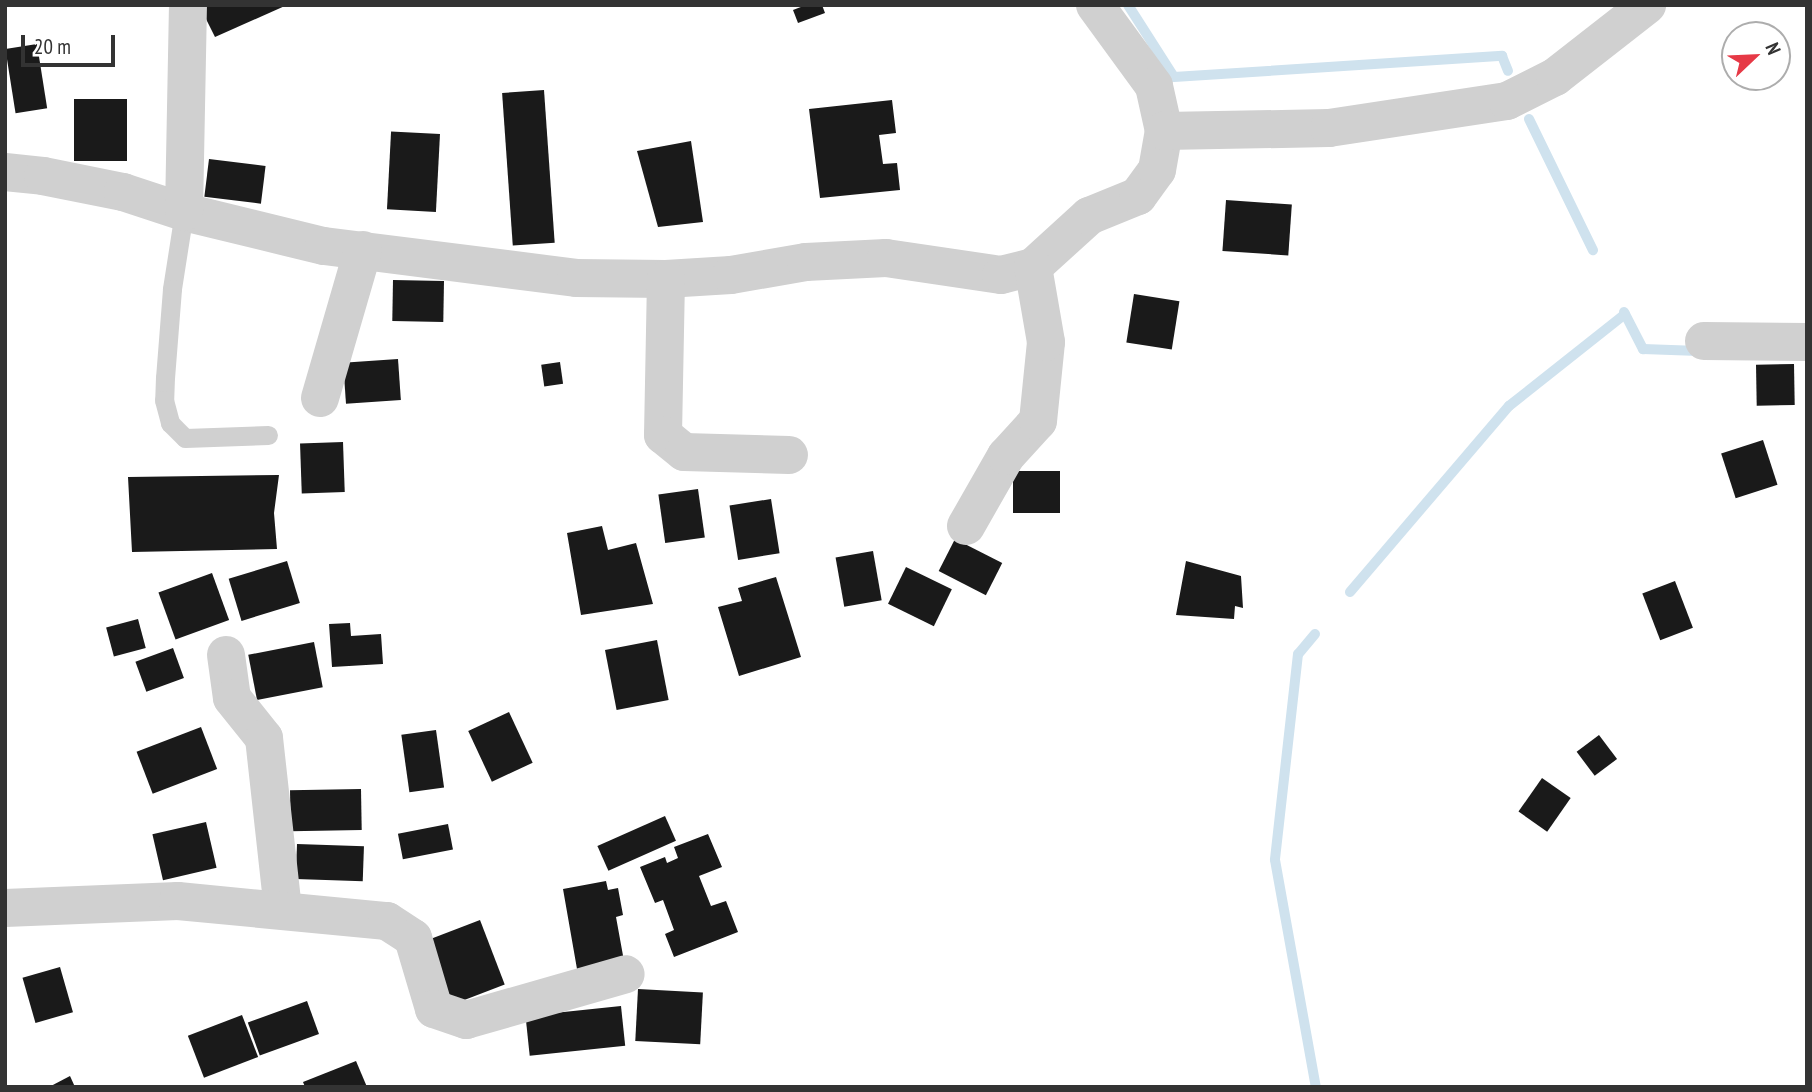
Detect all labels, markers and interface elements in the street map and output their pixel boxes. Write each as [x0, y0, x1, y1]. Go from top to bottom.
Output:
scale bar [24, 21, 119, 65]
north arrow [1721, 21, 1791, 91]
text: 20 m [34, 33, 71, 60]
text: N [1760, 39, 1787, 58]

